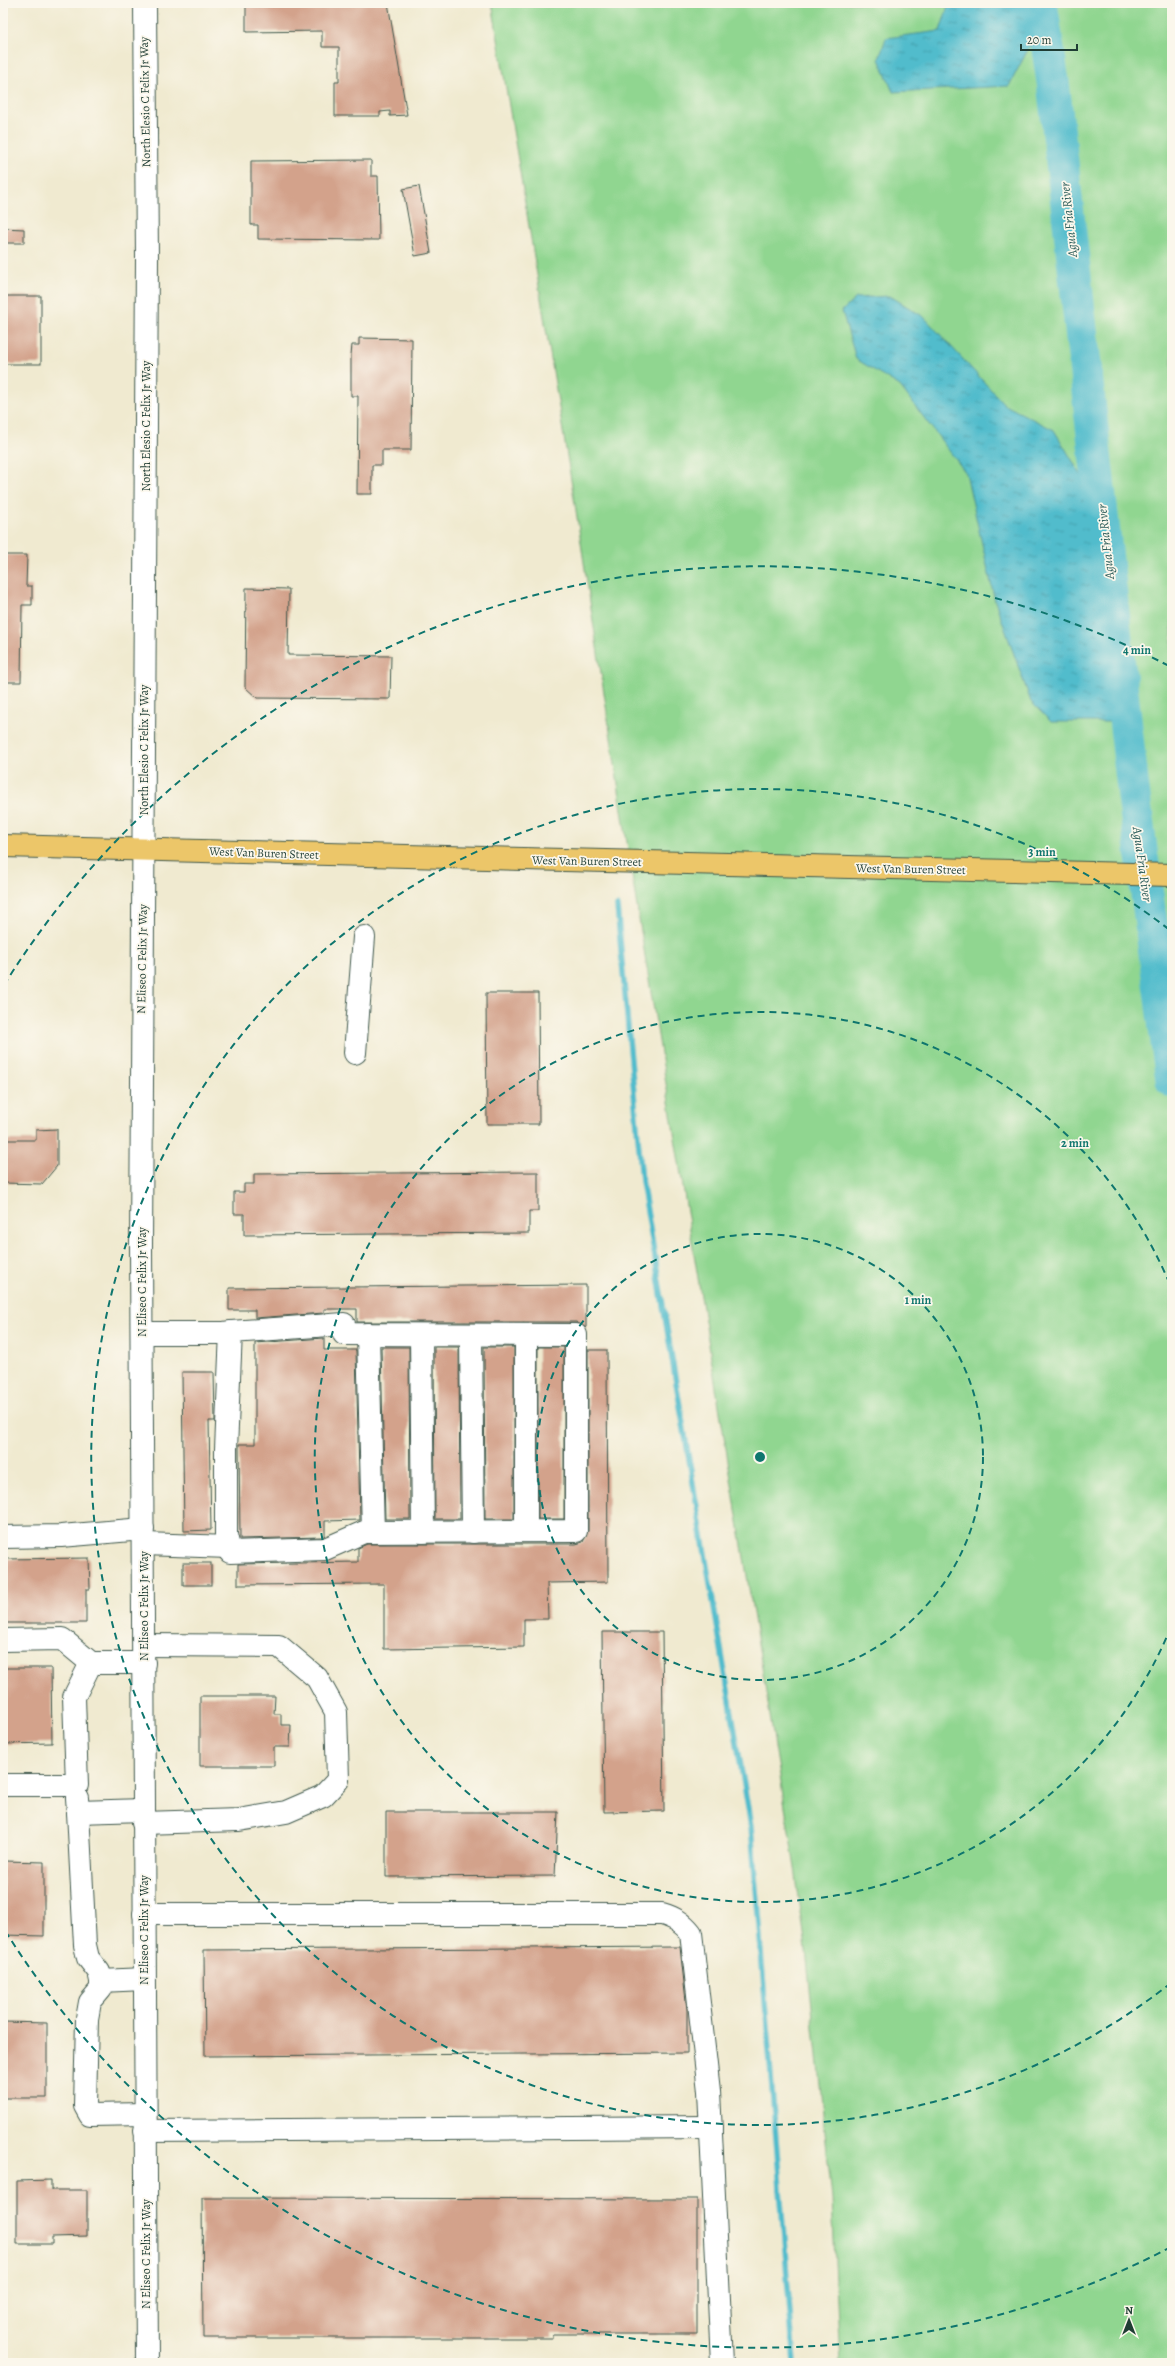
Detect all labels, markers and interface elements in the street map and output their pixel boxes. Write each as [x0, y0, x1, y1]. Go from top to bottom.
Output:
scale bar [1021, 26, 1077, 52]
text: 20 m [1027, 32, 1051, 48]
street label: North Elesio C Felix Jr Way [136, 36, 154, 167]
water label: Agua Fria River [1056, 181, 1081, 259]
street label: North Elesio C Felix Jr Way [138, 360, 154, 491]
water label: Agua Fria River [1093, 503, 1118, 581]
text: 4 min [1123, 642, 1151, 658]
street label: North Elesio C Felix Jr Way [136, 684, 152, 815]
water label: Agua Fria River [1129, 825, 1156, 903]
street label: West Van Buren Street [208, 843, 319, 863]
text: 3 min [1028, 844, 1056, 860]
street label: West Van Buren Street [531, 852, 642, 870]
street label: West Van Buren Street [855, 860, 966, 878]
street label: N Eliseo C Felix Jr Way [133, 903, 151, 1014]
text: 2 min [1061, 1135, 1089, 1151]
street label: N Eliseo C Felix Jr Way [134, 1226, 150, 1337]
text: 1 min [905, 1292, 932, 1308]
centre of rings [753, 1450, 767, 1464]
street label: N Eliseo C Felix Jr Way [136, 1550, 152, 1661]
street label: N Eliseo C Felix Jr Way [136, 1874, 152, 1985]
street label: N Eliseo C Felix Jr Way [138, 2198, 154, 2309]
north arrow [1109, 2300, 1149, 2340]
text: N [1125, 2303, 1133, 2318]

